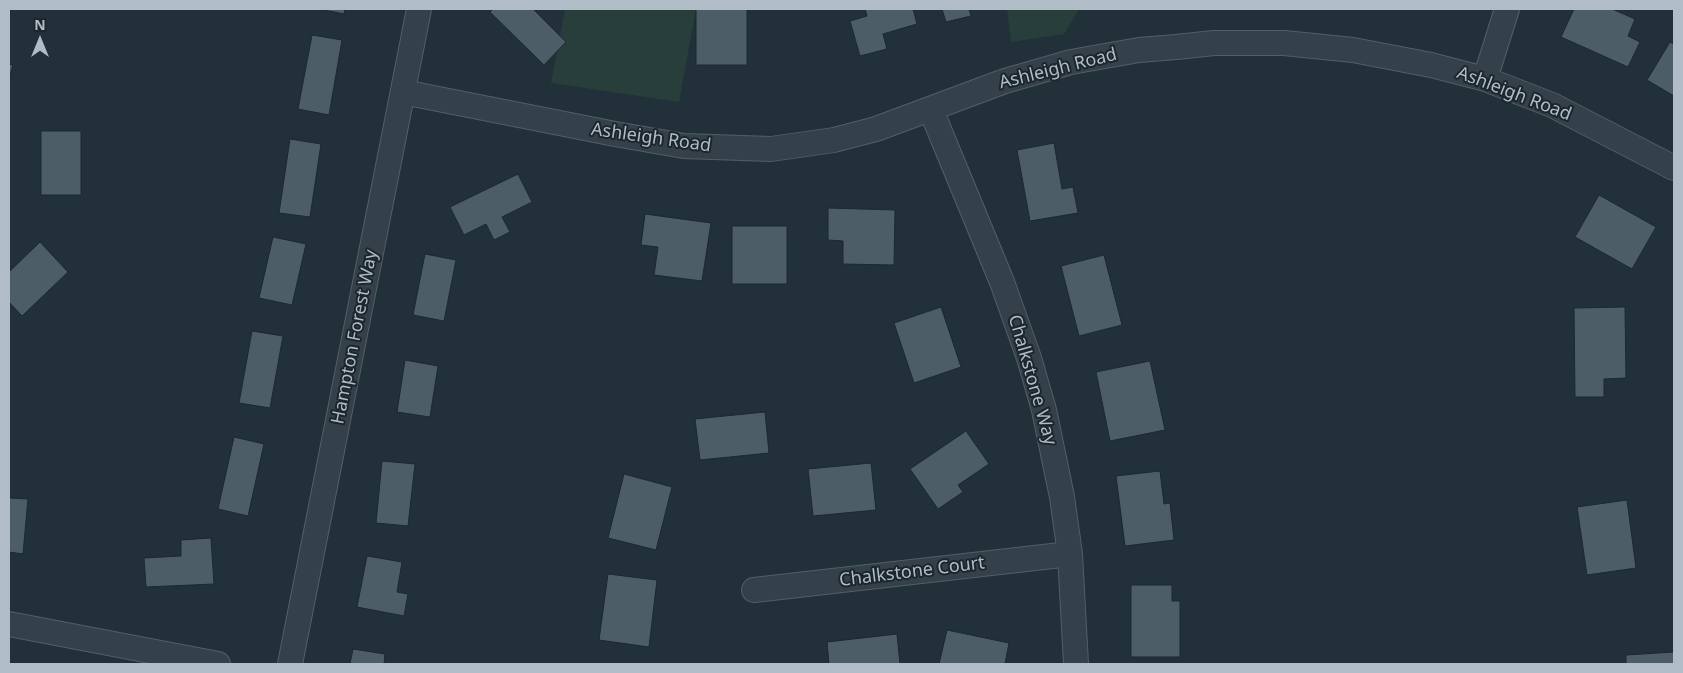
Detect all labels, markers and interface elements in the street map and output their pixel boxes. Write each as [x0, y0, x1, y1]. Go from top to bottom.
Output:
north arrow [15, 15, 65, 65]
text: N [34, 15, 46, 34]
street label: Ashleigh Road [997, 44, 1119, 94]
street label: Ashleigh Road [1454, 62, 1574, 126]
street label: Ashleigh Road [590, 119, 712, 157]
street label: Hampton Forest Way [327, 248, 383, 426]
street label: Chalkstone Way [1003, 312, 1061, 448]
street label: Chalkstone Court [838, 552, 986, 592]

